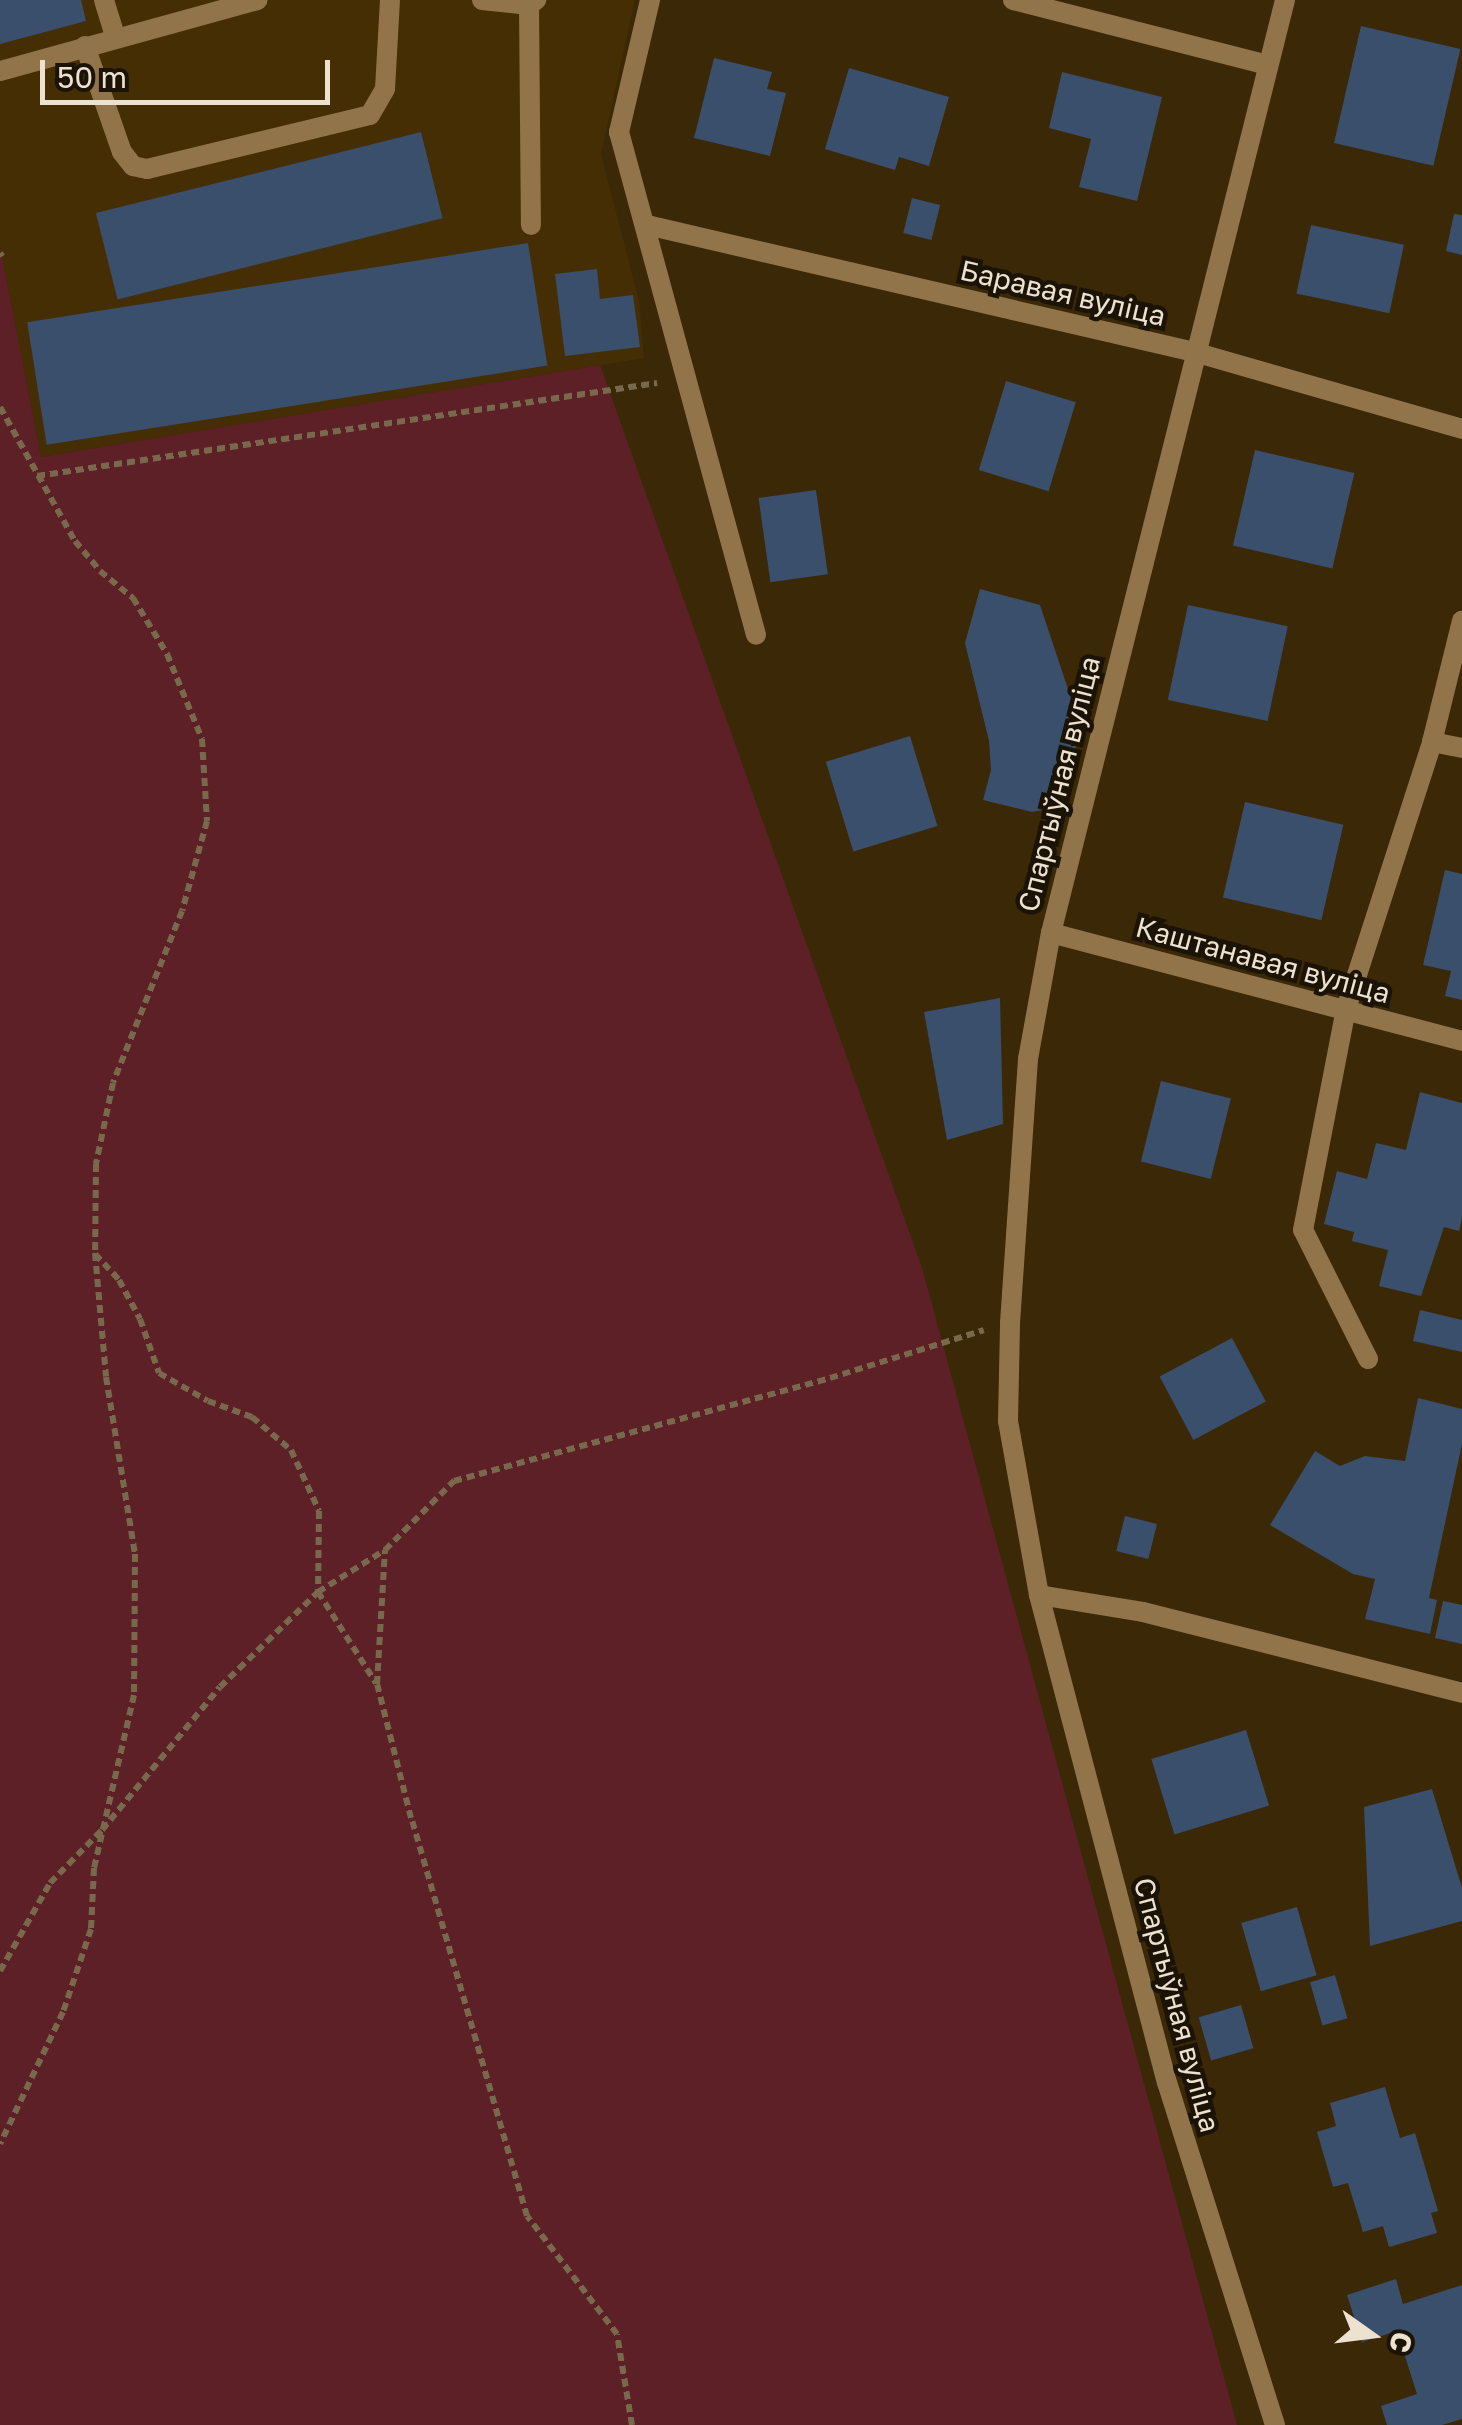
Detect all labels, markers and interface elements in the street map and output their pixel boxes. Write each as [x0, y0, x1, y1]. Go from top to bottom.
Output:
scale bar [45, 40, 335, 102]
text: 50 m [57, 59, 127, 95]
street label: Баравая вуліца [957, 253, 1169, 333]
street label: Спартыўная вуліца [1011, 653, 1107, 915]
street label: Каштанавая вуліца [1132, 910, 1394, 1010]
street label: Спартыўная вуліца [1127, 1874, 1227, 2136]
north arrow [1322, 2285, 1422, 2385]
text: С [1383, 2329, 1420, 2356]

